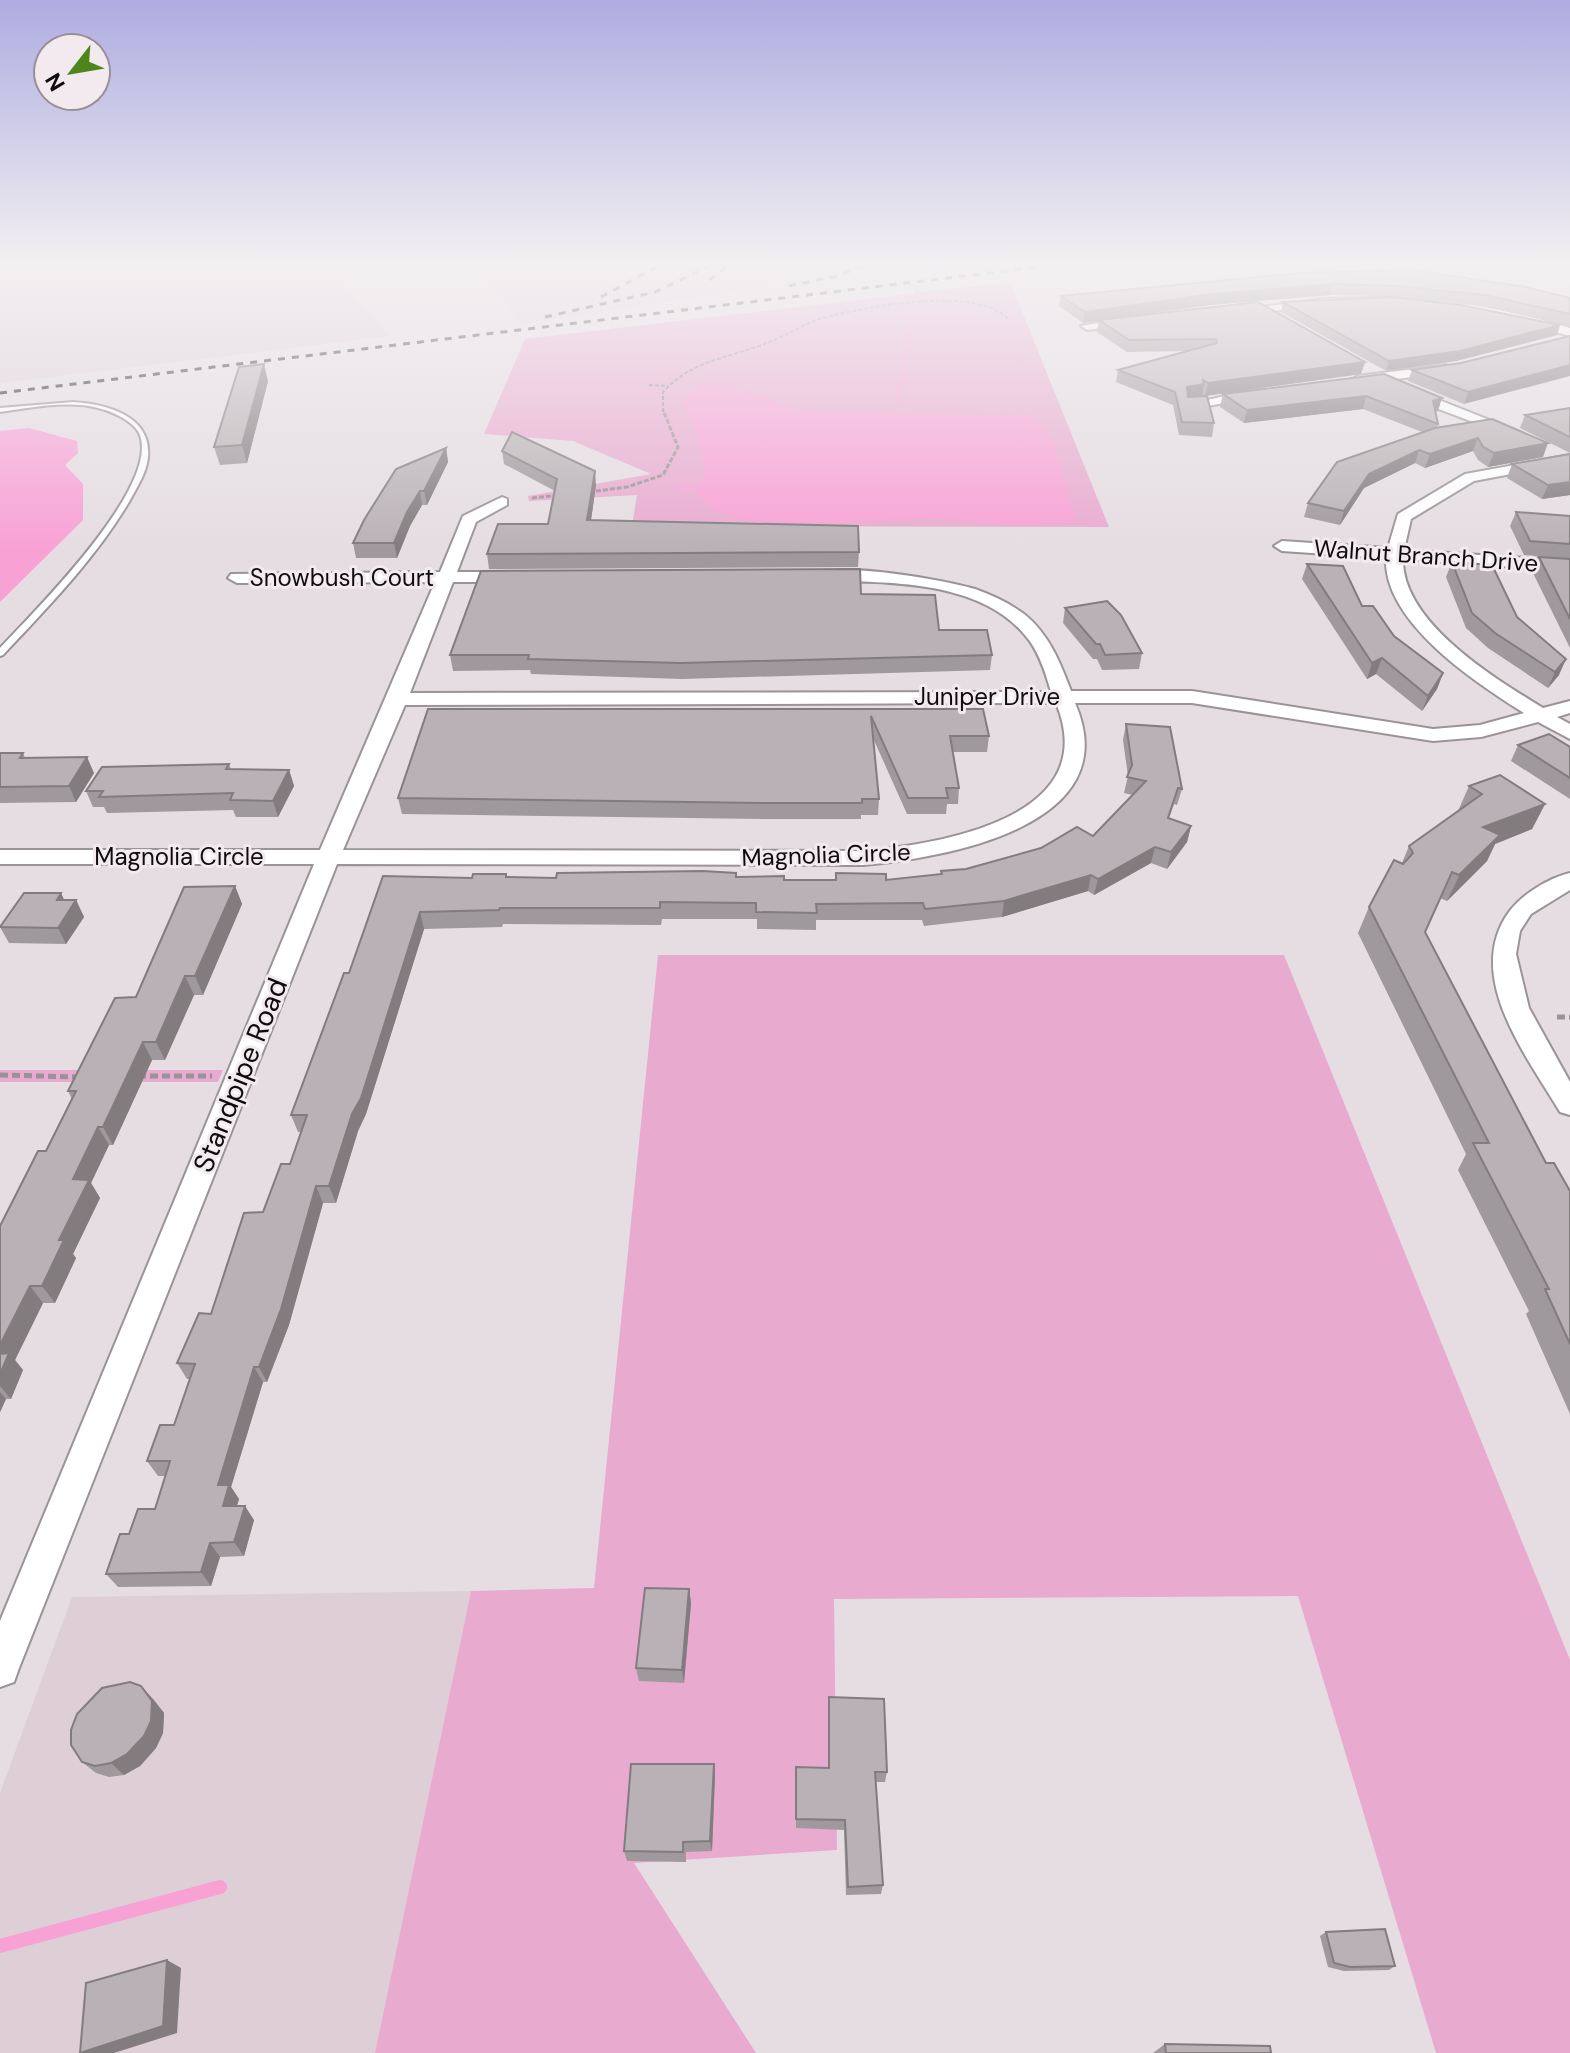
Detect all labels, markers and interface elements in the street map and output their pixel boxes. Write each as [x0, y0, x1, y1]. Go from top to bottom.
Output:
north arrow [32, 32, 112, 112]
text: N [39, 68, 72, 96]
street label: Walnut Branch Drive [1313, 532, 1539, 579]
street label: Snowbush Court [250, 562, 434, 593]
street label: Juniper Drive [914, 681, 1060, 712]
street label: Magnolia Circle [741, 836, 911, 873]
street label: Magnolia Circle [94, 841, 264, 872]
street label: Standpipe Road [185, 973, 296, 1178]

